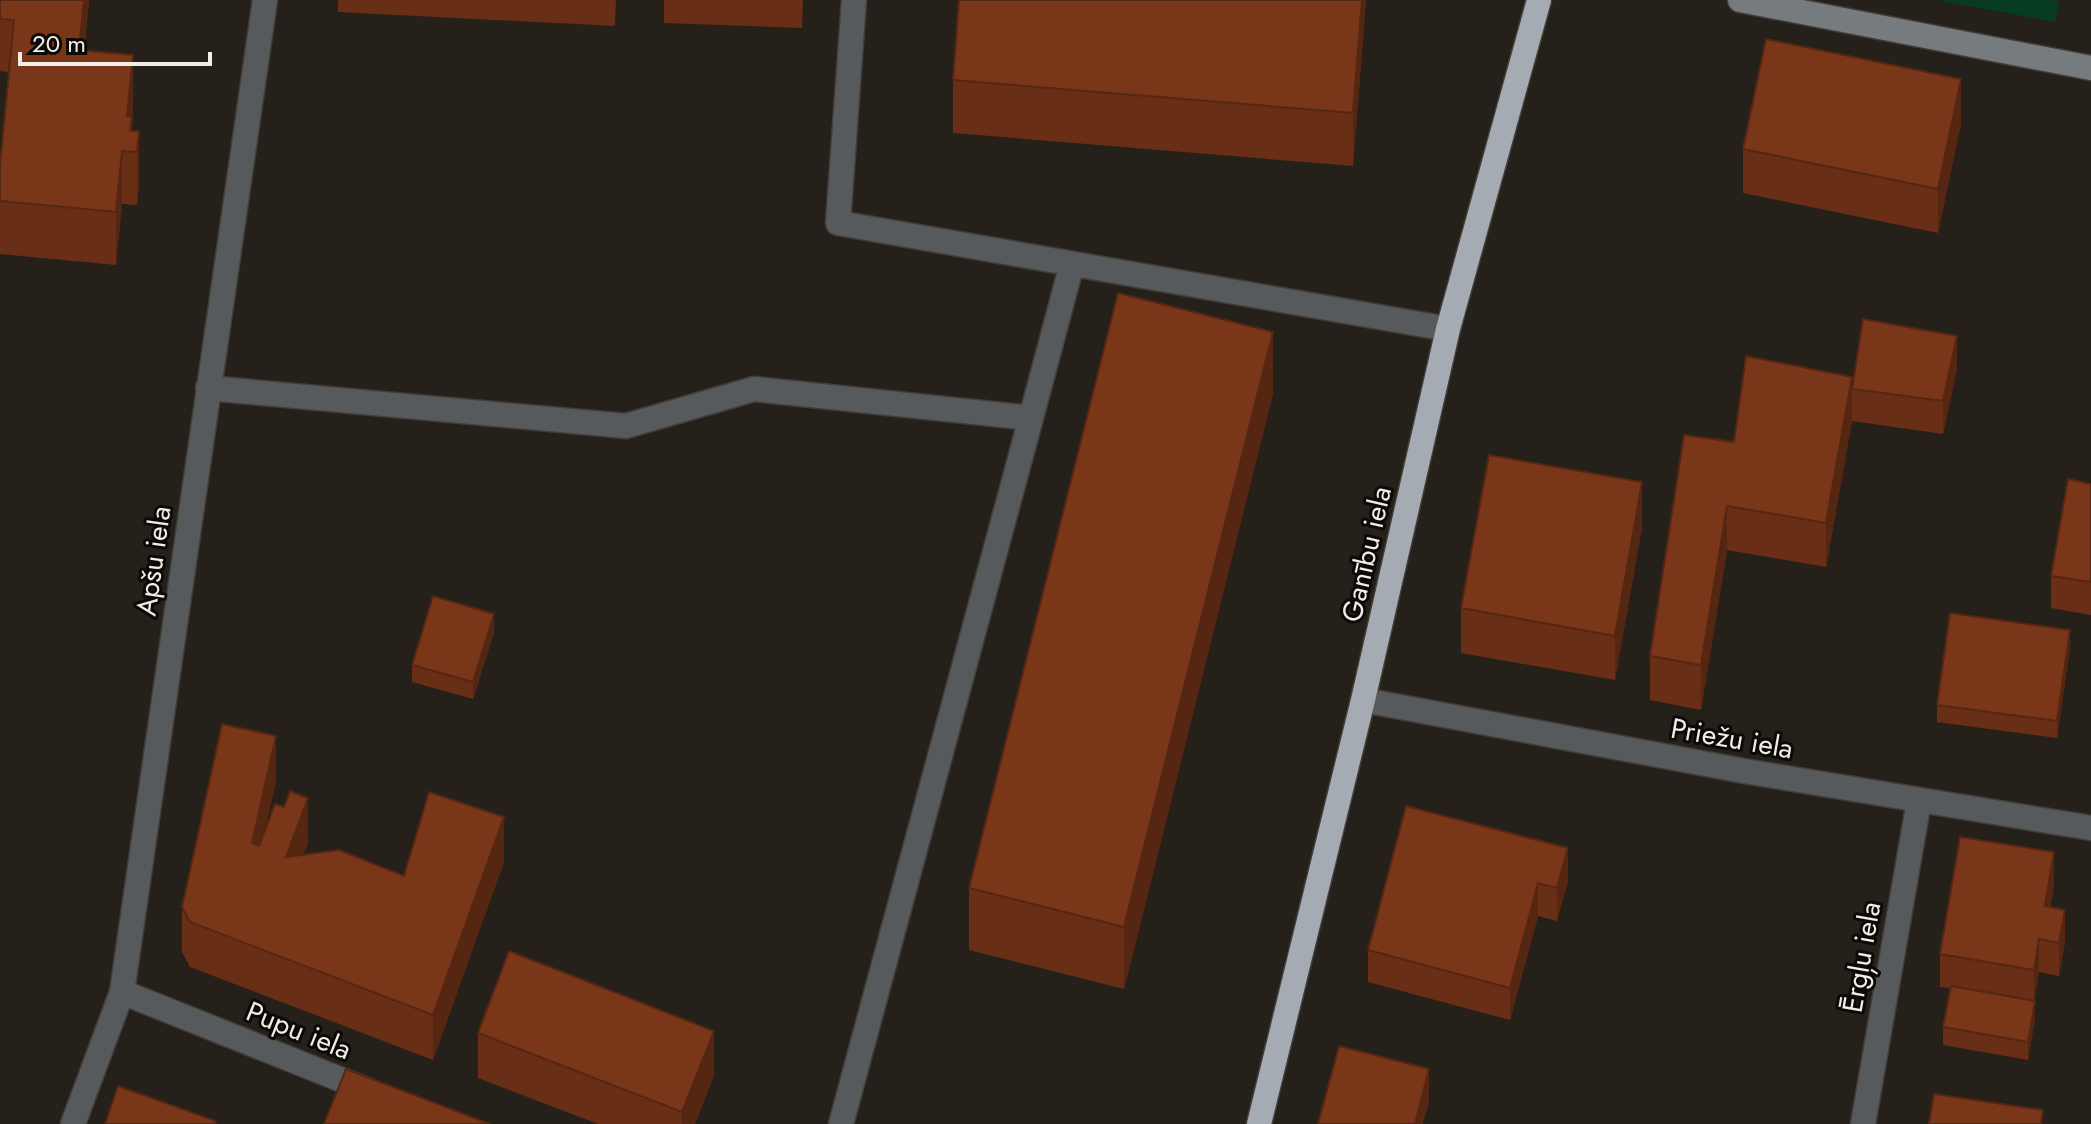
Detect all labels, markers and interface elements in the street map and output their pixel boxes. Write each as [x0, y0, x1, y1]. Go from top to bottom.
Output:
scale bar [20, 16, 210, 66]
text: 20 m [32, 26, 86, 61]
street label: Ganību iela [1331, 482, 1402, 626]
street label: Apšu iela [126, 504, 181, 619]
street label: Priežu iela [1668, 708, 1796, 769]
street label: Ērgļu iela [1832, 899, 1891, 1016]
street label: Pupu iela [240, 991, 358, 1070]

